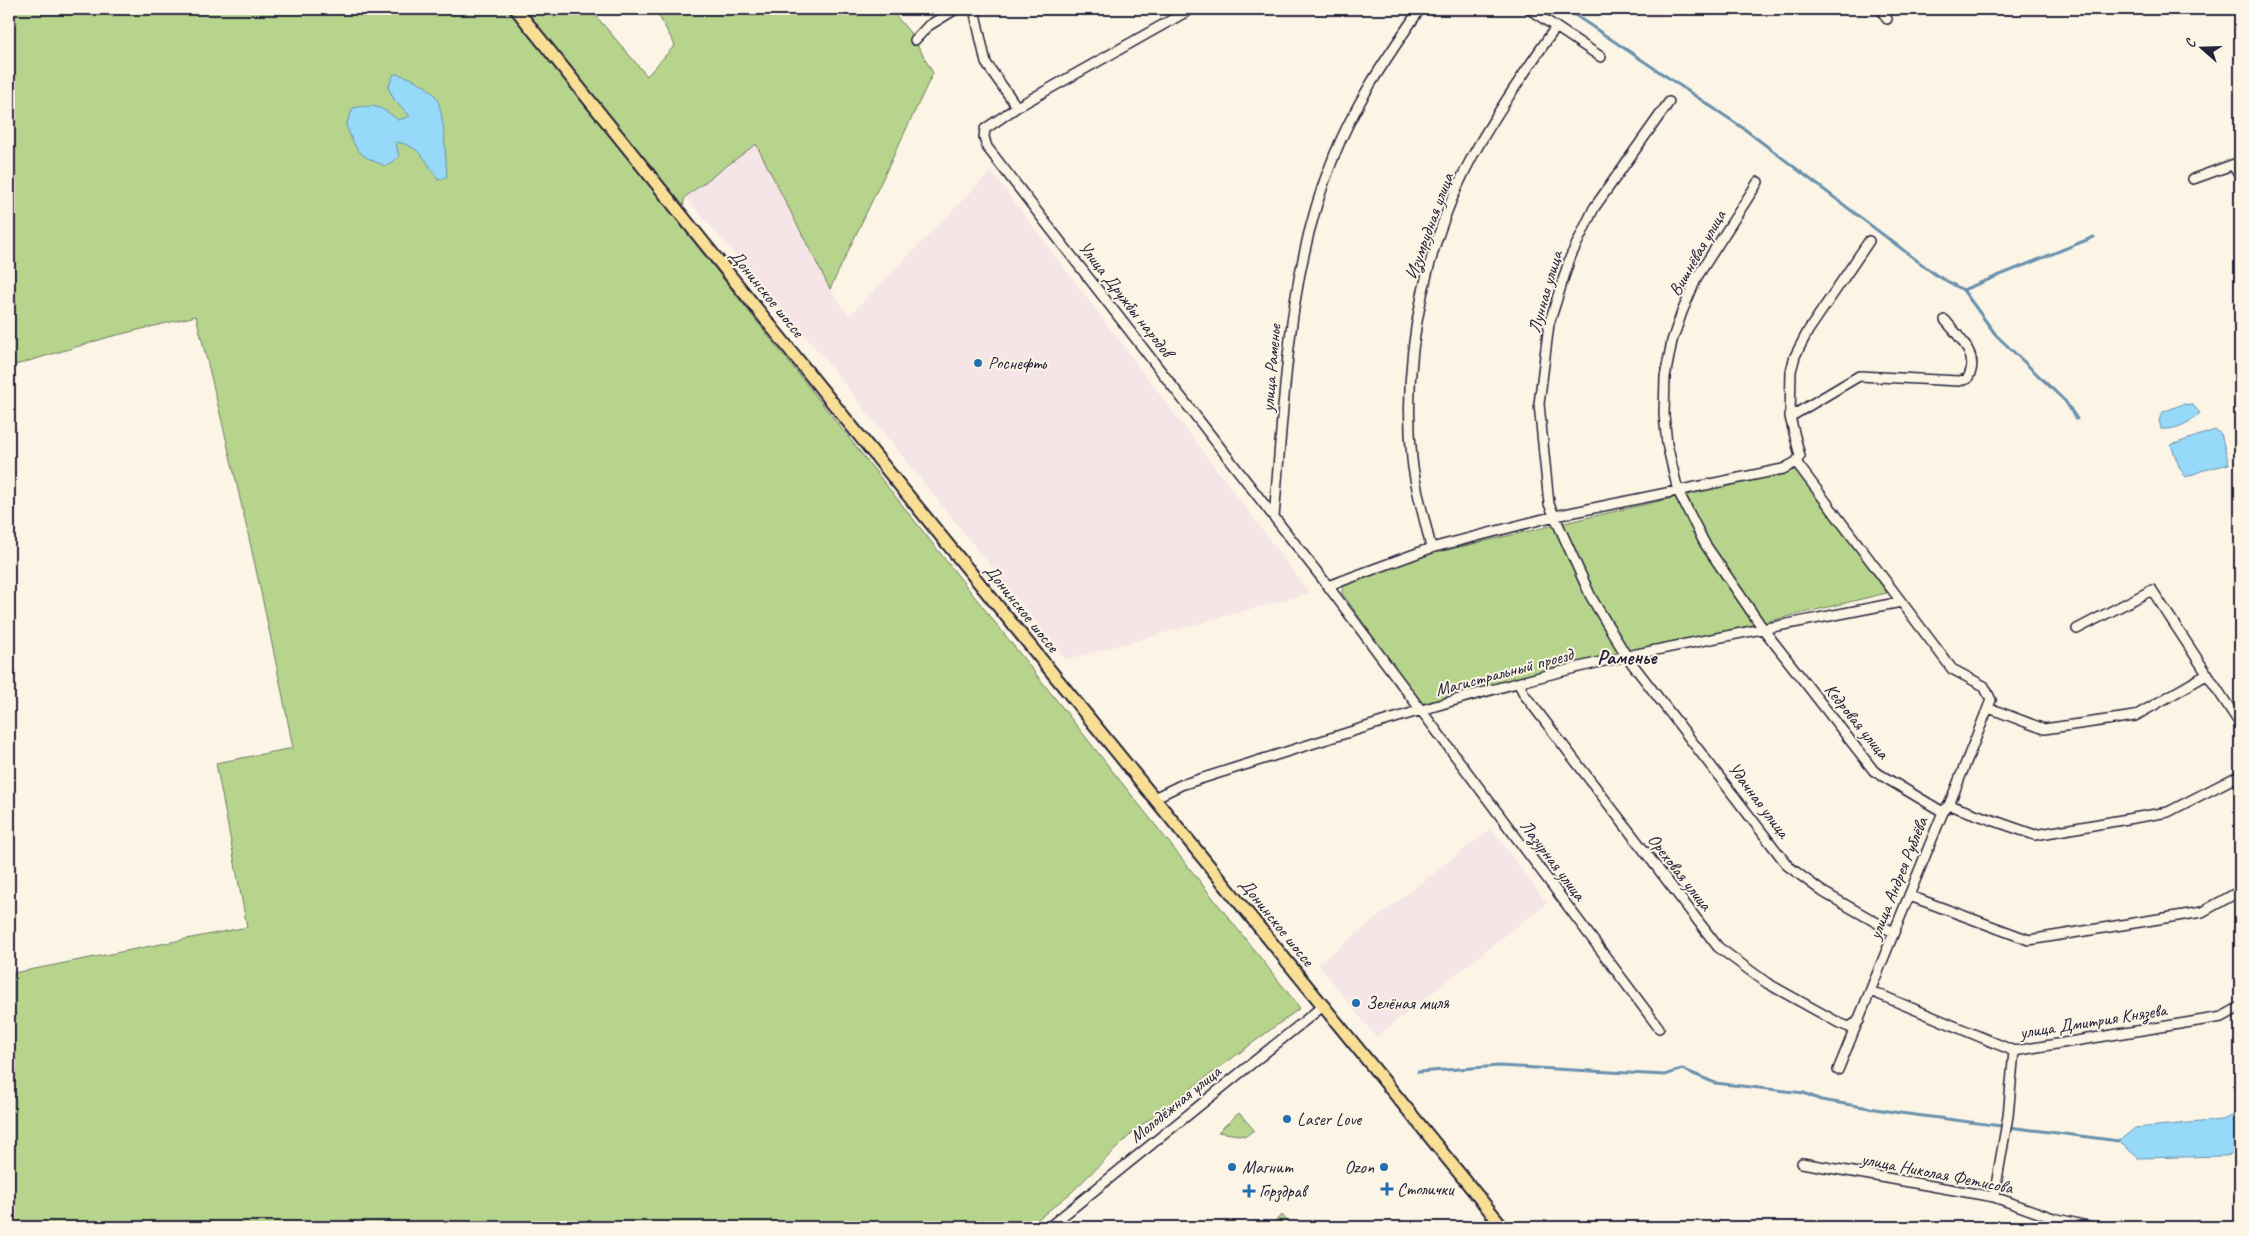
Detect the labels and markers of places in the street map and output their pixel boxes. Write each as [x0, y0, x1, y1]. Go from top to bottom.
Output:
place label: Роснефть [988, 352, 1047, 374]
marker: Роснефть [972, 357, 984, 369]
place label: Зелёная миля [1366, 992, 1450, 1014]
marker: Зелёная миля [1350, 997, 1362, 1009]
place label: Laser Love [1297, 1108, 1362, 1130]
marker: Laser Love [1281, 1113, 1293, 1125]
place label: Магнит [1242, 1156, 1294, 1178]
place label: Ozon [1344, 1156, 1375, 1178]
marker: Магнит [1226, 1161, 1238, 1173]
marker: Ozon [1378, 1161, 1390, 1173]
place label: Столички [1397, 1178, 1455, 1200]
place label: Горздрав [1259, 1180, 1309, 1203]
marker: Столички [1381, 1183, 1393, 1195]
marker: Горздрав [1243, 1185, 1255, 1197]

